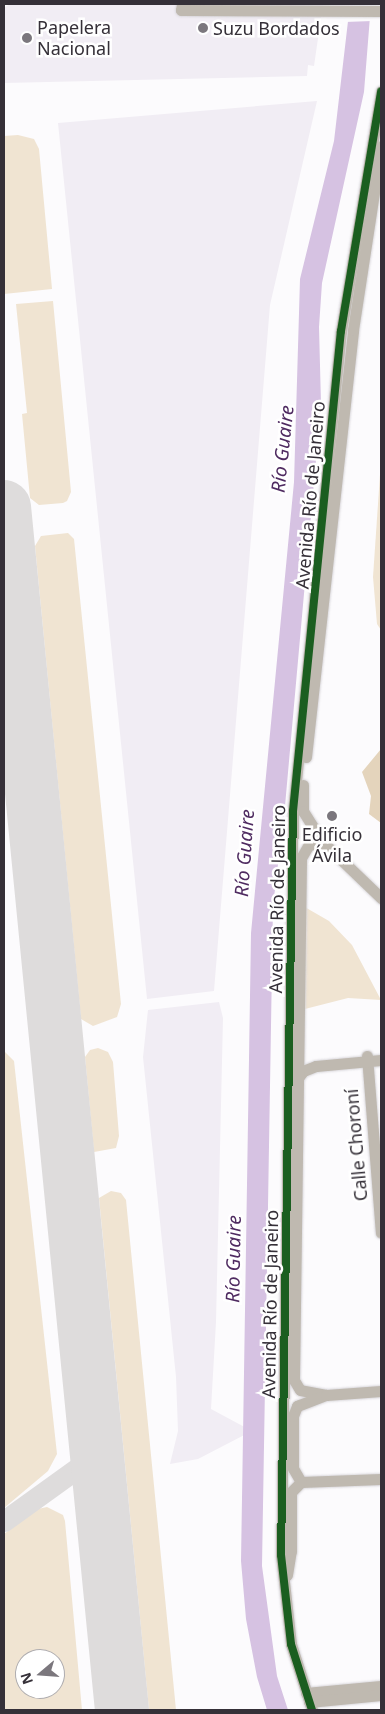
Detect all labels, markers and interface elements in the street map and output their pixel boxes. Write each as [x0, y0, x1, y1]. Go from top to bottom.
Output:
place label: Papelera Nacional [37, 17, 111, 59]
place label: Suzu Bordados [213, 17, 340, 39]
marker: Suzu Bordados [197, 22, 209, 34]
marker: Papelera Nacional [21, 32, 33, 44]
street label: Avenida Río de Janeiro [291, 400, 329, 590]
water label: Río Guaire [267, 404, 299, 494]
street label: Avenida Río de Janeiro [265, 805, 289, 993]
water label: Río Guaire [231, 808, 259, 898]
marker: Edificio Ávila [326, 810, 338, 822]
place label: Edificio Ávila [302, 824, 362, 866]
street label: Calle Choroní [340, 1088, 372, 1202]
street label: Avenida Río de Janeiro [258, 1210, 282, 1398]
water label: Río Guaire [222, 1215, 246, 1303]
north arrow [15, 1649, 65, 1699]
text: N [15, 1670, 37, 1687]

